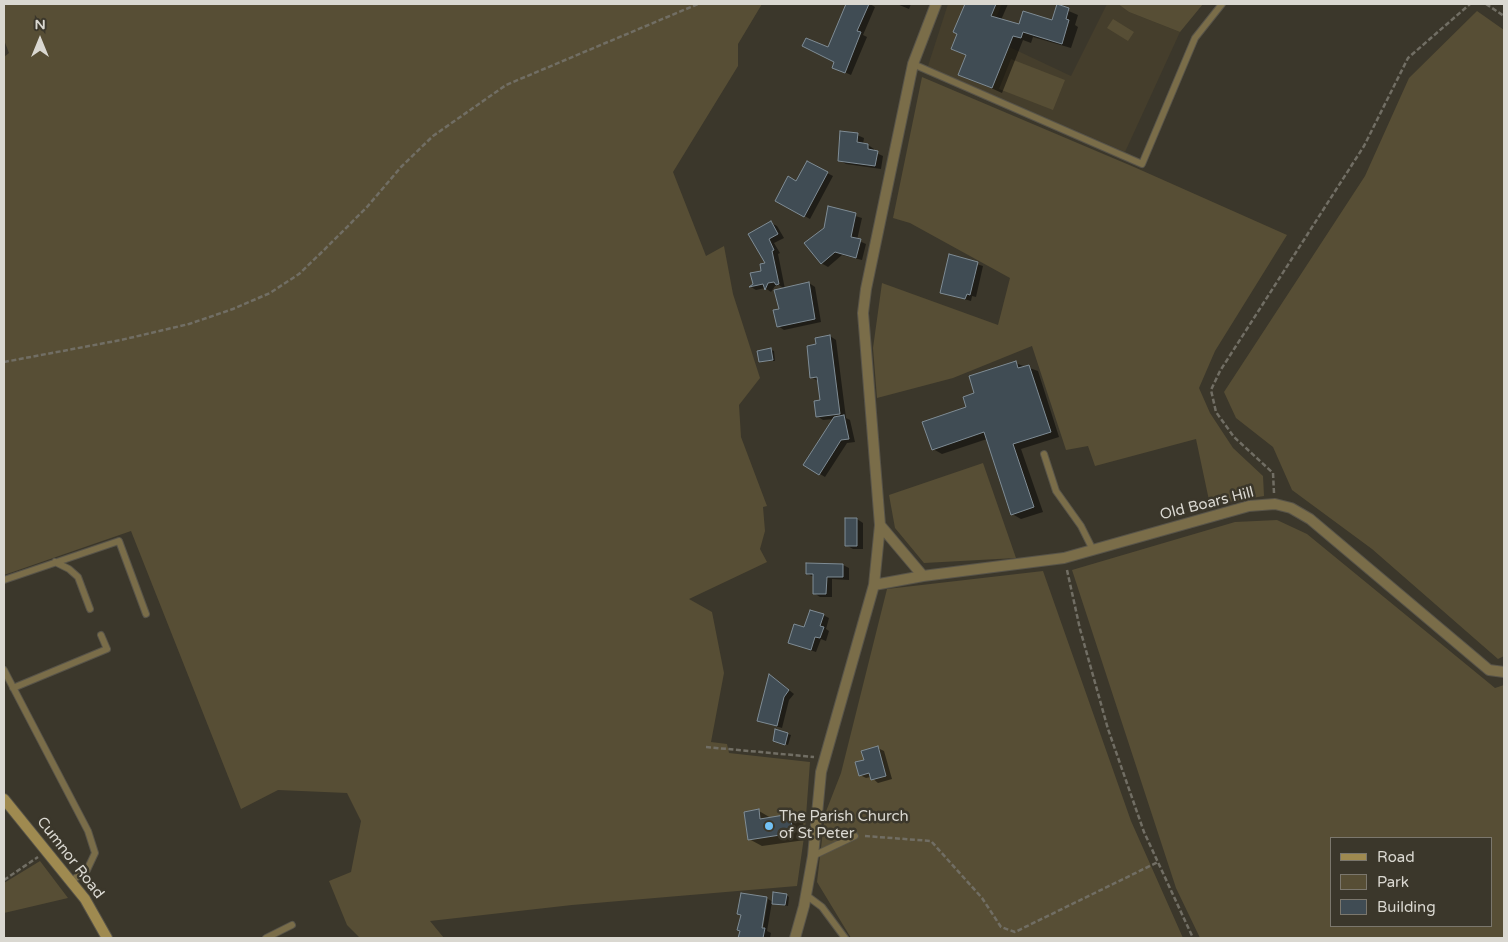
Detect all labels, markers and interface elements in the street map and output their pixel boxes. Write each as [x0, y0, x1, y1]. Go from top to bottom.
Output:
north arrow [15, 15, 65, 65]
text: N [34, 16, 46, 33]
street label: Old Boars Hill [1158, 484, 1256, 524]
place label: The Parish Church of St Peter [779, 808, 909, 843]
street label: Cumnor Road [33, 814, 107, 902]
marker: The Parish Church of St Peter [763, 820, 775, 832]
legend [1330, 837, 1493, 927]
text: Road [1377, 848, 1415, 866]
text: Park [1377, 873, 1409, 891]
text: Building [1377, 898, 1436, 916]

